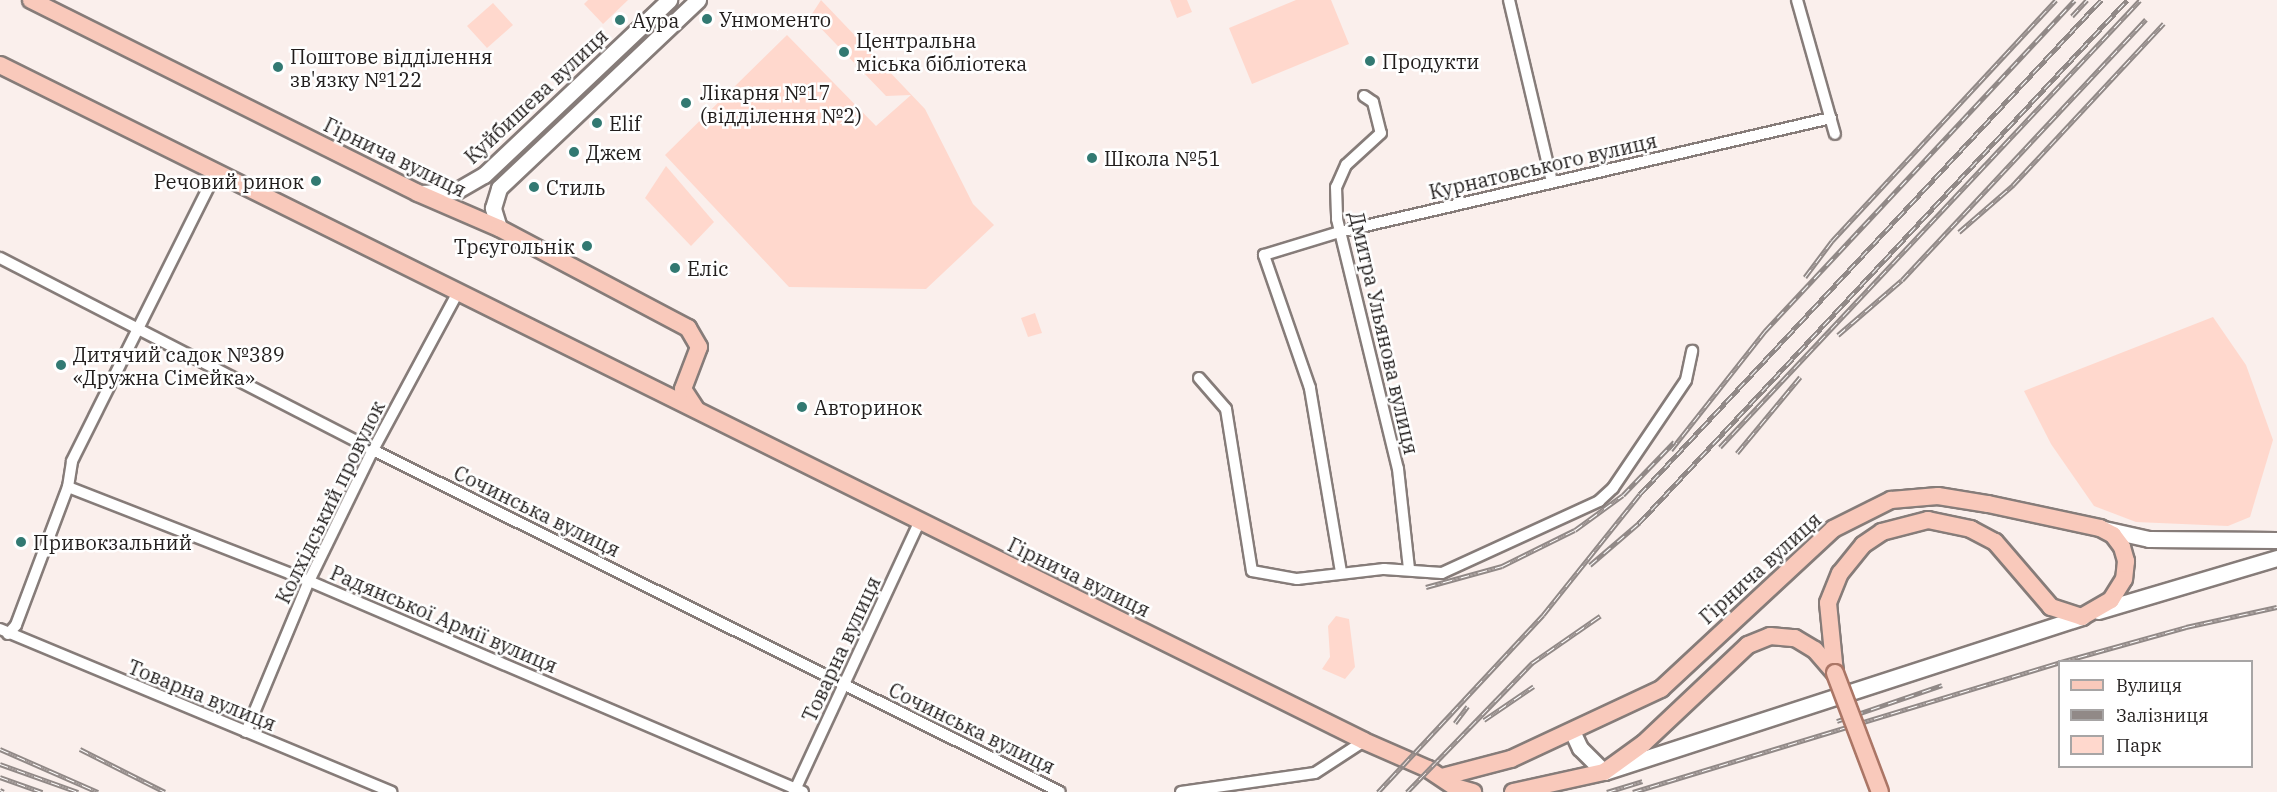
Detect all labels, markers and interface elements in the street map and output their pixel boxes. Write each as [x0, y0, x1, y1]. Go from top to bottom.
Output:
place label: Унмоменто [719, 7, 831, 31]
place label: Аура [632, 8, 679, 32]
marker: Унмоменто [700, 12, 714, 26]
marker: Аура [613, 13, 627, 27]
street label: Куйбишева вулиця [459, 23, 613, 169]
place label: Центральна міська бібліотека [856, 28, 1027, 75]
place label: Поштове відділення зв'язку №122 [290, 44, 492, 91]
marker: Центральна міська бібліотека [837, 45, 851, 59]
place label: Продукти [1382, 49, 1480, 73]
marker: Продукти [1363, 54, 1377, 68]
marker: Поштове відділення зв'язку №122 [271, 60, 285, 74]
place label: Лікарня №17 (відділення №2) [700, 80, 862, 127]
marker: Лікарня №17 (відділення №2) [677, 94, 695, 112]
place label: Elif [609, 111, 641, 135]
street label: Гірнича вулиця [320, 112, 470, 202]
marker: Elif [590, 116, 604, 130]
street label: Курнатовського вулиця [1427, 128, 1659, 204]
place label: Джем [586, 140, 642, 164]
marker: Джем [567, 145, 581, 159]
place label: Школа №51 [1104, 146, 1221, 170]
marker: Школа №51 [1085, 151, 1099, 165]
place label: Речовий ринок [154, 169, 304, 193]
marker: Речовий ринок [309, 174, 323, 188]
place label: Стиль [546, 175, 605, 199]
marker: Стиль [527, 180, 541, 194]
street label: Дмитра Ульянова вулиця [1344, 209, 1424, 457]
place label: Трєугольнік [454, 234, 575, 258]
marker: Трєугольнік [580, 239, 594, 253]
place label: Еліс [687, 256, 729, 280]
marker: Еліс [668, 261, 682, 275]
place label: Дитячий садок №389 «Дружна Сімейка» [73, 342, 285, 389]
marker: Дитячий садок №389 «Дружна Сімейка» [54, 358, 68, 372]
place label: Авторинок [814, 395, 922, 419]
street label: Колхідський провулок [270, 397, 390, 607]
marker: Авторинок [795, 400, 809, 414]
street label: Сочинська вулиця [450, 460, 624, 562]
street label: Гірнича вулиця [1694, 507, 1826, 629]
place label: Привокзальний [33, 530, 192, 554]
street label: Гірнича вулиця [1004, 532, 1154, 622]
marker: Привокзальний [14, 535, 28, 549]
street label: Радянської Армії вулиця [327, 560, 561, 678]
street label: Товарна вулиця [797, 572, 885, 726]
street label: Товарна вулиця [124, 654, 280, 736]
legend [2058, 660, 2253, 768]
text: Вулиця [2116, 674, 2182, 697]
street label: Сочинська вулиця [885, 677, 1059, 779]
text: Залізниця [2116, 704, 2209, 727]
text: Парк [2116, 734, 2162, 757]

